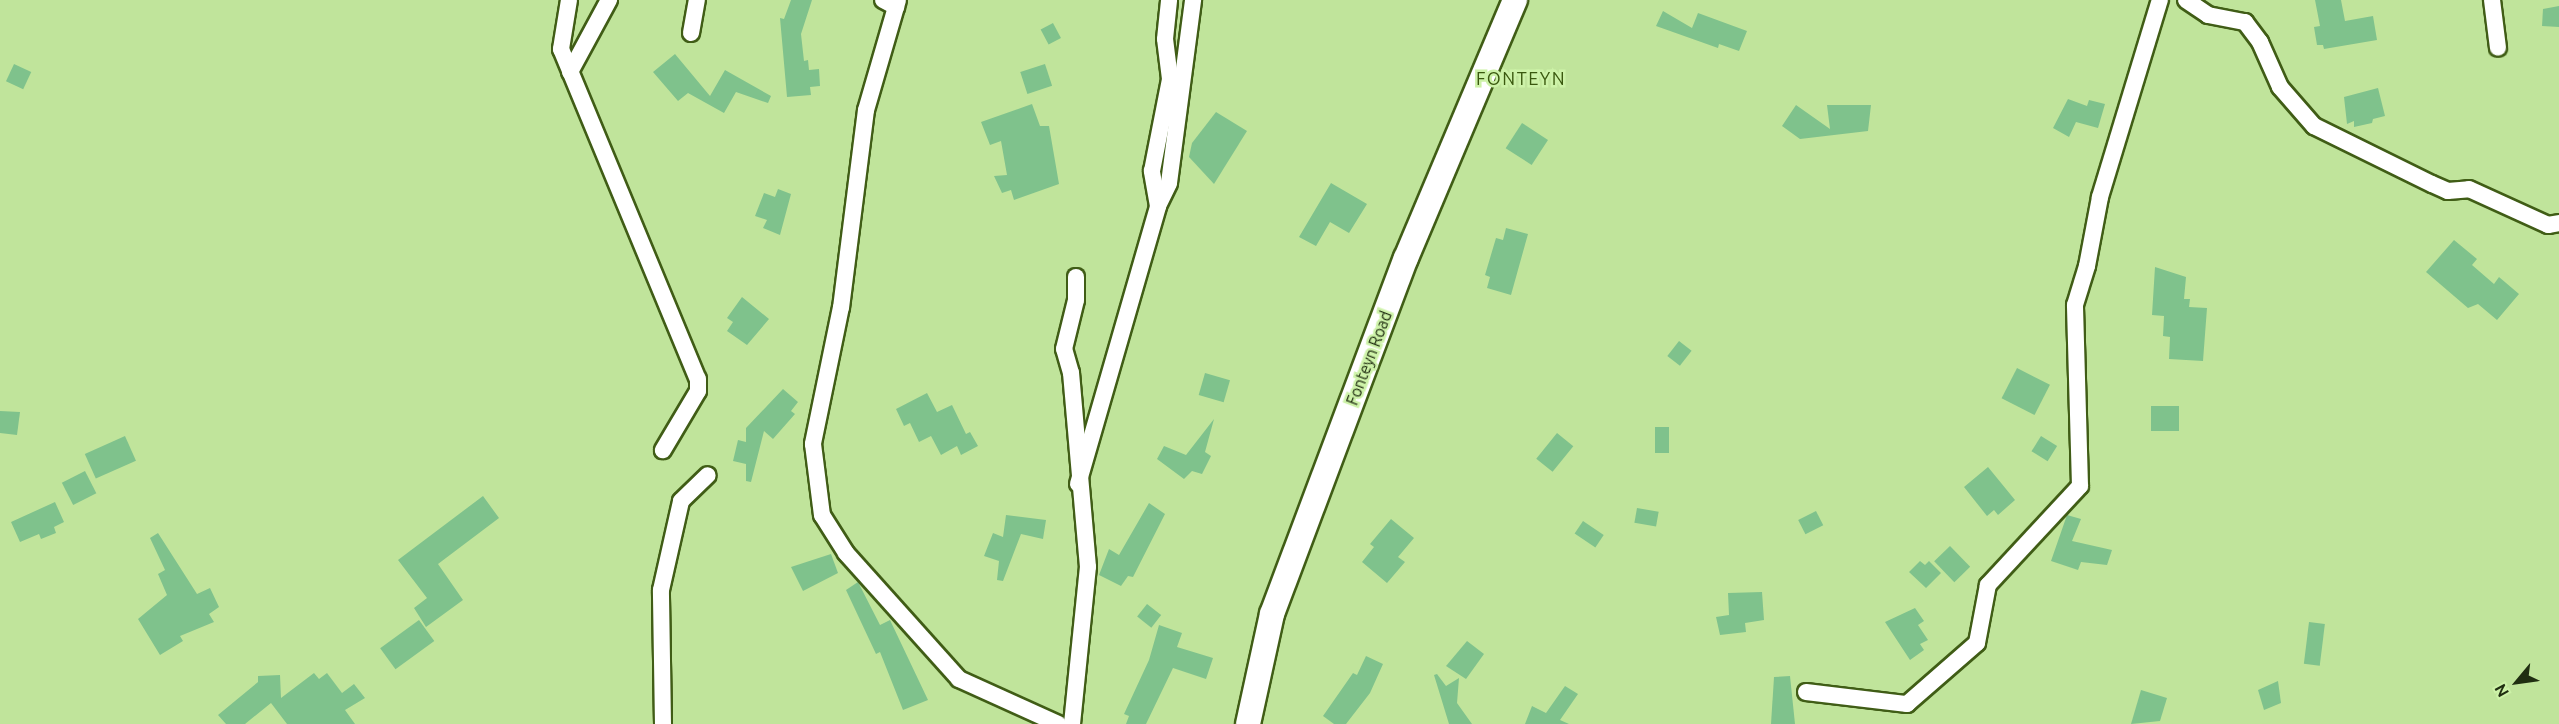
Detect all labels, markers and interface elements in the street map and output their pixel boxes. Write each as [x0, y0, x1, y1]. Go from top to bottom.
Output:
district label: FONTEYN [1476, 67, 1566, 89]
street label: Fonteyn Road [1342, 308, 1396, 408]
north arrow [2487, 652, 2547, 712]
text: N [2490, 681, 2512, 700]

